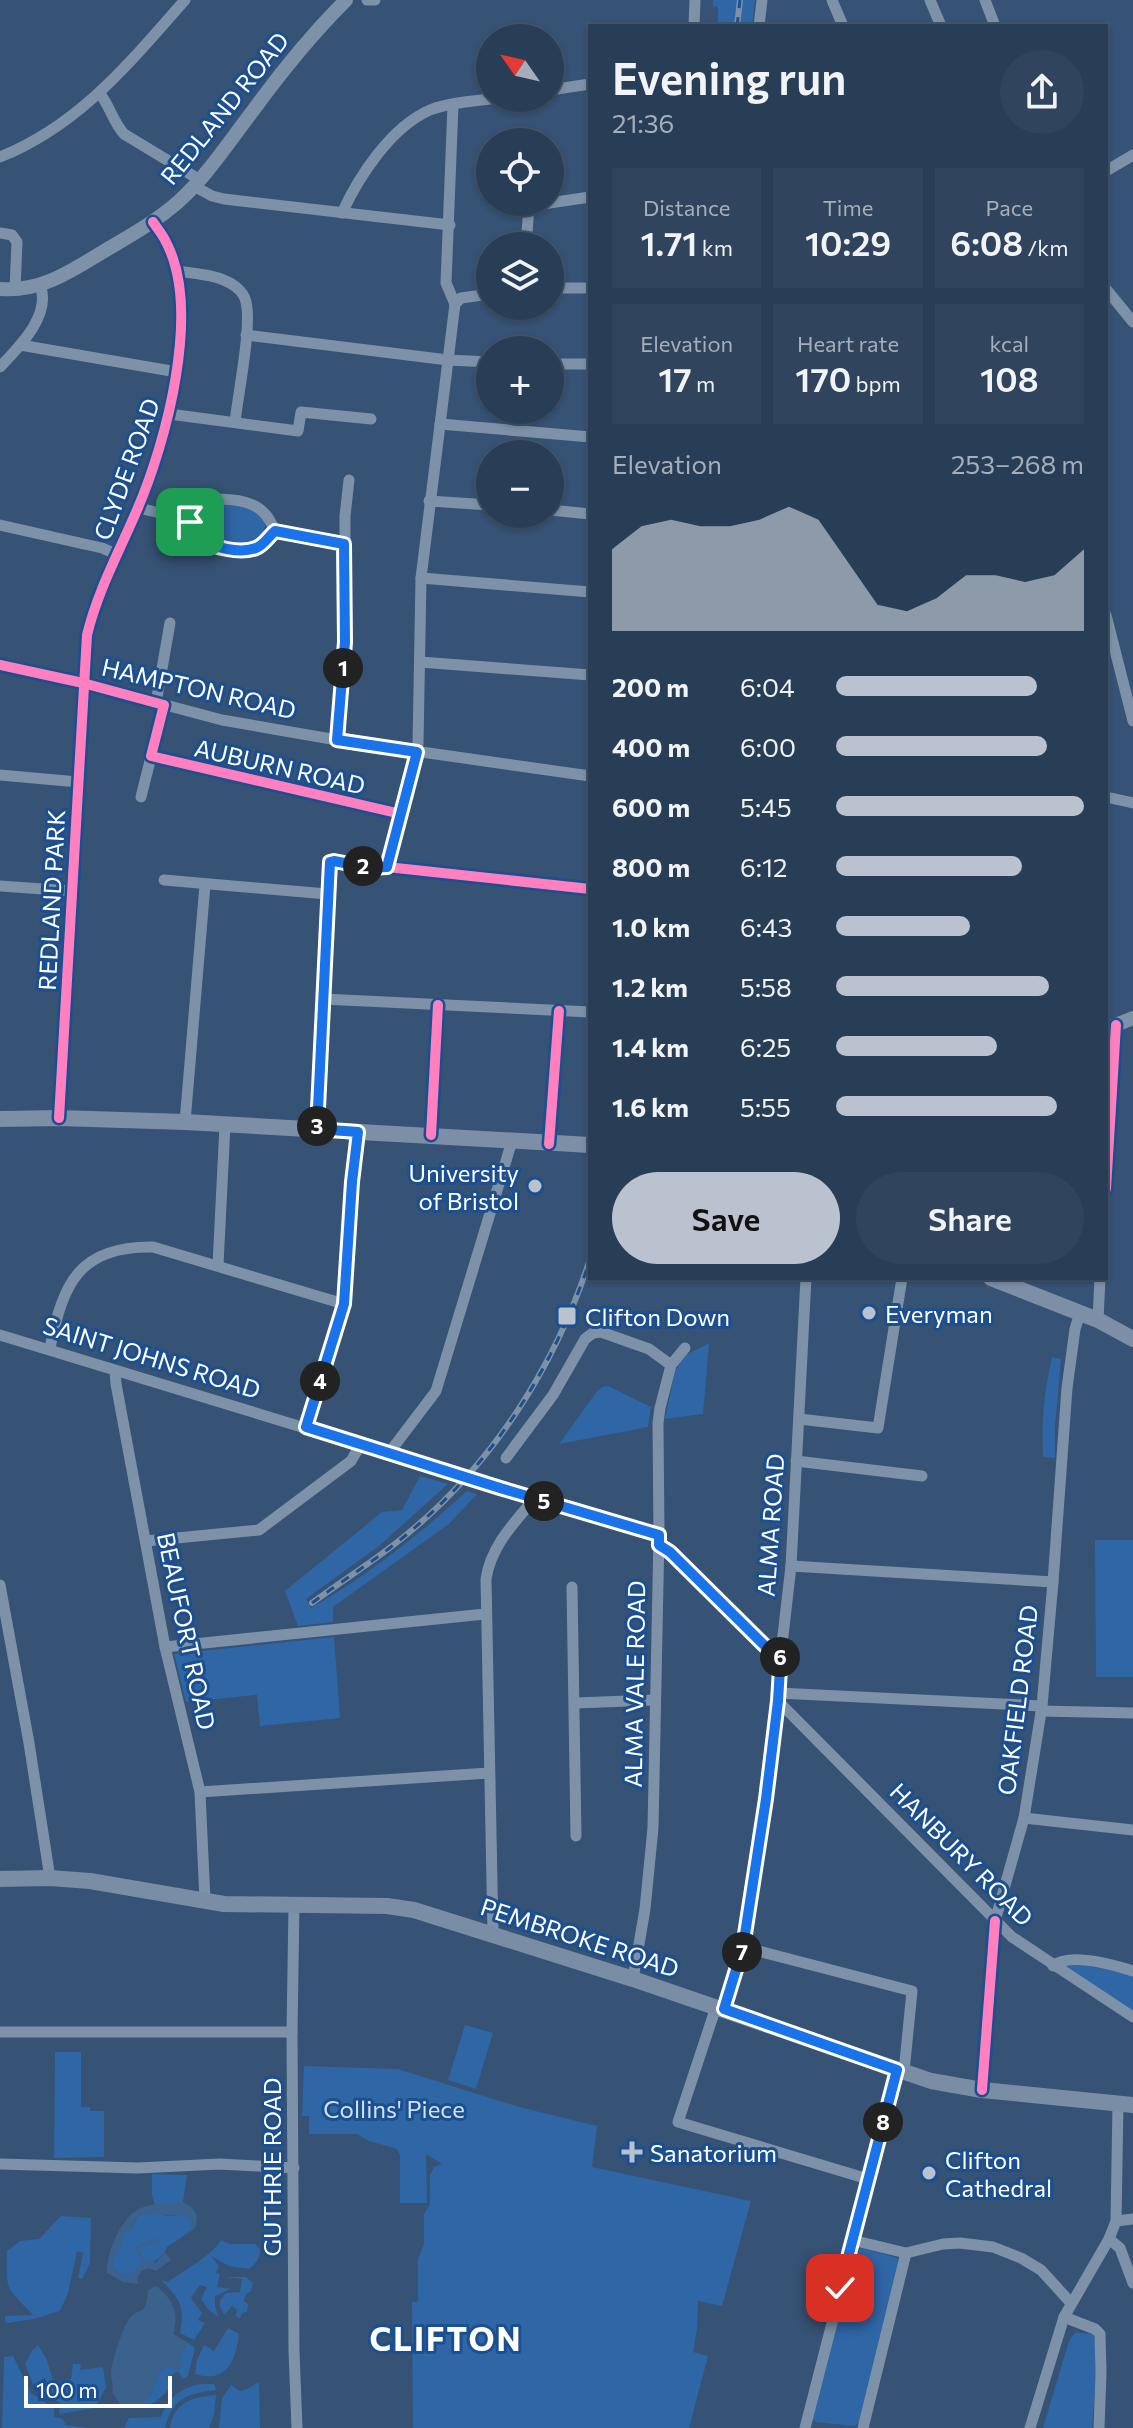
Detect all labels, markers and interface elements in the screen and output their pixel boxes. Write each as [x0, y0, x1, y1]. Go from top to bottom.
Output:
north arrow [476, 24, 564, 112]
map controls [476, 24, 564, 528]
street label: REDLAND ROAD [154, 26, 294, 190]
text: Evening run [612, 50, 846, 104]
button: share [1000, 50, 1084, 134]
text: 21:36 [612, 107, 674, 138]
button: locate [476, 128, 564, 216]
text: Distance [643, 194, 730, 221]
text: Time [823, 194, 873, 221]
text: Pace [985, 194, 1033, 221]
text: 1.71 [640, 221, 698, 263]
text: 10:29 [805, 221, 891, 263]
text: 6:08 [950, 221, 1023, 263]
button: layers [476, 232, 564, 320]
text: km [698, 234, 733, 261]
text: /km [1023, 234, 1068, 261]
text: Elevation [640, 330, 733, 357]
text: Heart rate [797, 330, 899, 357]
text: kcal [990, 330, 1029, 357]
button: + [476, 336, 564, 424]
text: 17 [658, 357, 692, 399]
text: 170 [795, 357, 851, 399]
text: 108 [980, 357, 1039, 399]
text: m [692, 370, 715, 397]
text: bpm [851, 370, 901, 397]
street label: CLYDE ROAD [87, 394, 165, 544]
button: − [476, 440, 564, 528]
text: Elevation [612, 448, 722, 479]
text: 253–268 m [951, 448, 1084, 479]
pin [156, 488, 224, 556]
icon: arrive [168, 500, 212, 544]
pin: 1 [323, 648, 363, 688]
street label: HAMPTON ROAD [99, 652, 299, 724]
text: 1 [338, 654, 348, 681]
text: 200 m [612, 671, 689, 702]
text: 6:04 [740, 671, 794, 702]
text: 400 m [612, 731, 690, 762]
text: 6:00 [740, 731, 796, 762]
street label: AUBURN ROAD [192, 732, 368, 800]
text: 600 m [612, 791, 690, 822]
text: 5:45 [740, 791, 792, 822]
street label: REDLAND PARK [32, 809, 70, 991]
pin: 2 [343, 846, 383, 886]
text: 800 m [612, 851, 690, 882]
text: 6:12 [740, 851, 787, 882]
text: 2 [357, 852, 369, 879]
text: 1.0 km [612, 911, 690, 942]
text: 6:43 [740, 911, 792, 942]
text: 1.2 km [612, 971, 688, 1002]
text: 5:58 [740, 971, 792, 1002]
text: 1.4 km [612, 1031, 689, 1062]
text: 6:25 [740, 1031, 791, 1062]
text: 1.6 km [612, 1091, 689, 1122]
text: 5:55 [740, 1091, 791, 1122]
pin: 3 [297, 1106, 337, 1146]
text: 3 [311, 1112, 323, 1139]
place label: University of Bristol [408, 1158, 519, 1215]
button: Save [612, 1172, 840, 1264]
button: Share [856, 1172, 1084, 1264]
marker: University of Bristol [526, 1177, 544, 1195]
place label: Everyman [885, 1299, 993, 1328]
place label: Clifton Down [585, 1302, 730, 1331]
marker: Everyman [860, 1304, 878, 1322]
marker: Clifton Down [556, 1305, 578, 1327]
street label: SAINT JOHNS ROAD [40, 1310, 264, 1404]
pin: 4 [300, 1361, 340, 1401]
text: 4 [313, 1367, 327, 1394]
street label: ALMA ROAD [751, 1453, 789, 1597]
pin: 5 [524, 1481, 564, 1521]
text: 5 [538, 1487, 550, 1514]
street label: BEAUFORT ROAD [152, 1530, 222, 1732]
street label: ALMA VALE ROAD [618, 1580, 650, 1788]
street label: OAKFIELD ROAD [991, 1603, 1043, 1797]
pin: 6 [760, 1637, 800, 1677]
text: 6 [773, 1643, 787, 1670]
street label: HANBURY ROAD [884, 1776, 1040, 1932]
street label: PEMBROKE ROAD [477, 1891, 683, 1983]
pin: 7 [722, 1932, 762, 1972]
text: 7 [736, 1938, 748, 1965]
street label: GUTHRIE ROAD [257, 2078, 286, 2256]
park label: Collins' Piece [323, 2094, 465, 2123]
pin: 8 [863, 2102, 903, 2142]
text: 8 [876, 2108, 890, 2135]
place label: Sanatorium [650, 2138, 777, 2167]
marker: Sanatorium [621, 2141, 643, 2163]
place label: Clifton Cathedral [945, 2145, 1052, 2202]
marker: Clifton Cathedral [920, 2164, 938, 2182]
pin [806, 2254, 874, 2322]
icon: check [818, 2266, 862, 2310]
district label: CLIFTON [370, 2318, 523, 2358]
scale bar [24, 2372, 172, 2408]
text: 100 m [36, 2376, 98, 2403]

